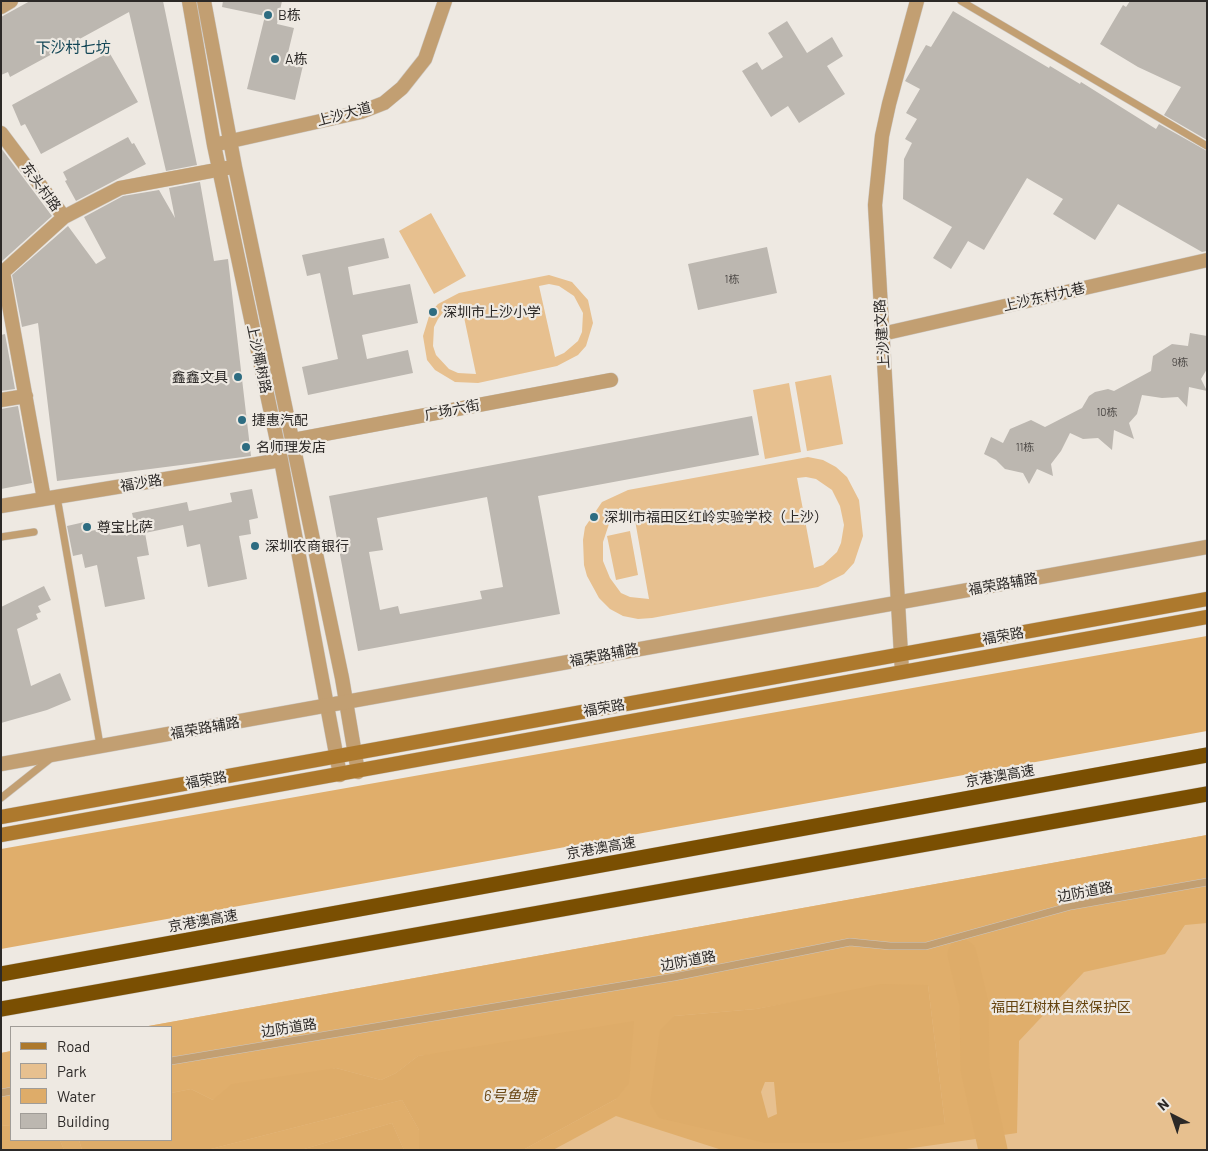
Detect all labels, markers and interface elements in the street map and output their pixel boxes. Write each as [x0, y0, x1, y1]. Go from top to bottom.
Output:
place label: B栋 [278, 7, 301, 23]
marker: B栋 [262, 9, 274, 21]
district label: 下沙村七坊 [36, 39, 110, 57]
place label: A栋 [285, 51, 307, 67]
marker: A栋 [269, 53, 281, 65]
street label: 上沙大道 [315, 99, 373, 129]
street label: 东头村路 [18, 159, 64, 215]
house number: 1栋 [725, 272, 739, 286]
street label: 上沙东村九巷 [1001, 279, 1087, 315]
street label: 上沙建文路 [871, 298, 893, 370]
place label: 深圳市上沙小学 [443, 304, 541, 320]
marker: 深圳市上沙小学 [427, 306, 439, 318]
street label: 上沙椰树路 [244, 323, 274, 395]
house number: 9栋 [1172, 355, 1188, 369]
place label: 鑫鑫文具 [172, 369, 228, 385]
marker: 鑫鑫文具 [232, 371, 244, 383]
street label: 广场六街 [423, 396, 481, 424]
house number: 10栋 [1096, 405, 1118, 419]
place label: 捷惠汽配 [252, 412, 308, 428]
marker: 捷惠汽配 [236, 414, 248, 426]
place label: 名师理发店 [256, 439, 326, 455]
house number: 11栋 [1016, 440, 1034, 454]
marker: 名师理发店 [240, 441, 252, 453]
street label: 福沙路 [119, 471, 163, 495]
place label: 深圳市福田区红岭实验学校（上沙） [604, 509, 828, 525]
marker: 深圳市福田区红岭实验学校（上沙） [588, 511, 600, 523]
place label: 尊宝比萨 [97, 519, 153, 535]
marker: 尊宝比萨 [81, 521, 93, 533]
place label: 深圳农商银行 [265, 538, 349, 554]
marker: 深圳农商银行 [249, 540, 261, 552]
street label: 福荣路辅路 [967, 570, 1039, 598]
street label: 福荣路 [981, 624, 1025, 648]
street label: 福荣路辅路 [568, 640, 640, 670]
street label: 福荣路 [582, 696, 626, 720]
street label: 福荣路辅路 [169, 714, 241, 742]
street label: 京港澳高速 [964, 762, 1036, 790]
street label: 福荣路 [184, 768, 228, 792]
street label: 京港澳高速 [565, 834, 637, 862]
street label: 边防道路 [1056, 878, 1114, 906]
street label: 京港澳高速 [167, 907, 239, 935]
street label: 边防道路 [659, 947, 717, 975]
park label: 福田红树林自然保护区 [991, 999, 1131, 1015]
street label: 边防道路 [260, 1015, 318, 1041]
legend [10, 1026, 172, 1141]
text: Road [57, 1037, 90, 1055]
text: Park [57, 1062, 86, 1080]
text: Water [57, 1087, 96, 1105]
water label: 6号鱼塘 [484, 1087, 536, 1105]
north arrow [1148, 1091, 1198, 1141]
text: N [1154, 1095, 1172, 1114]
text: Building [57, 1112, 110, 1130]

